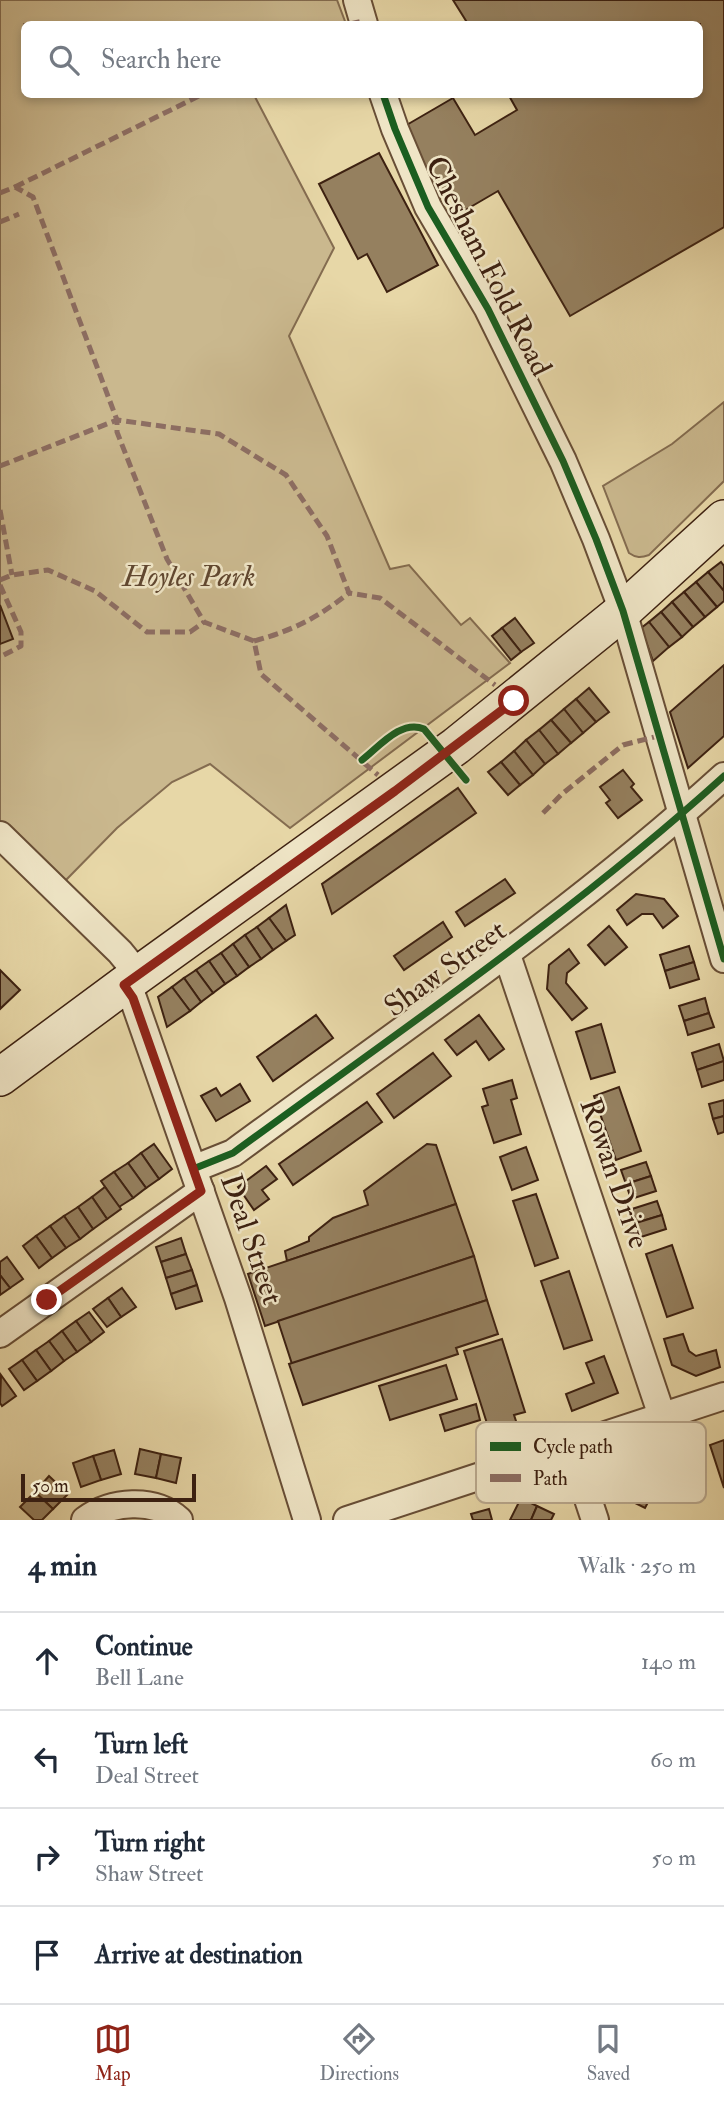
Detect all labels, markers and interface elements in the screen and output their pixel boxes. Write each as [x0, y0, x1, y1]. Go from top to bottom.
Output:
search box [21, 21, 703, 98]
icon: search [45, 41, 83, 79]
text: Search here [101, 44, 221, 76]
street label: Chesham Fold Road [417, 150, 560, 383]
park label: Hoyles Park [121, 558, 255, 595]
route start [498, 685, 529, 716]
street label: Shaw Street [377, 912, 514, 1025]
street label: Rowan Drive [572, 1093, 658, 1253]
street label: Deal Street [212, 1169, 291, 1310]
route end [31, 1284, 62, 1315]
legend [476, 1422, 706, 1503]
text: Cycle path [533, 1435, 613, 1460]
text: Path [533, 1467, 568, 1491]
scale bar [21, 1471, 196, 1503]
text: 50 m [32, 1474, 69, 1498]
text: 4 min [28, 1547, 97, 1584]
text: Walk · 250 m [578, 1551, 696, 1580]
text: Continue [95, 1631, 193, 1663]
icon: ahead [28, 1642, 66, 1680]
text: 140 m [641, 1647, 696, 1676]
text: Bell Lane [95, 1663, 184, 1692]
text: Turn left [95, 1729, 188, 1761]
icon: left [28, 1740, 66, 1778]
text: 60 m [650, 1745, 696, 1774]
text: Deal Street [95, 1761, 199, 1790]
text: Turn right [95, 1827, 205, 1859]
icon: right [28, 1838, 66, 1876]
text: 50 m [652, 1843, 696, 1872]
text: Shaw Street [95, 1859, 204, 1888]
icon: arrive [28, 1936, 66, 1974]
text: Arrive at destination [95, 1939, 303, 1971]
tab: Map [94, 2020, 132, 2086]
tab: Directions [319, 2020, 399, 2086]
tab: Saved [587, 2020, 630, 2086]

